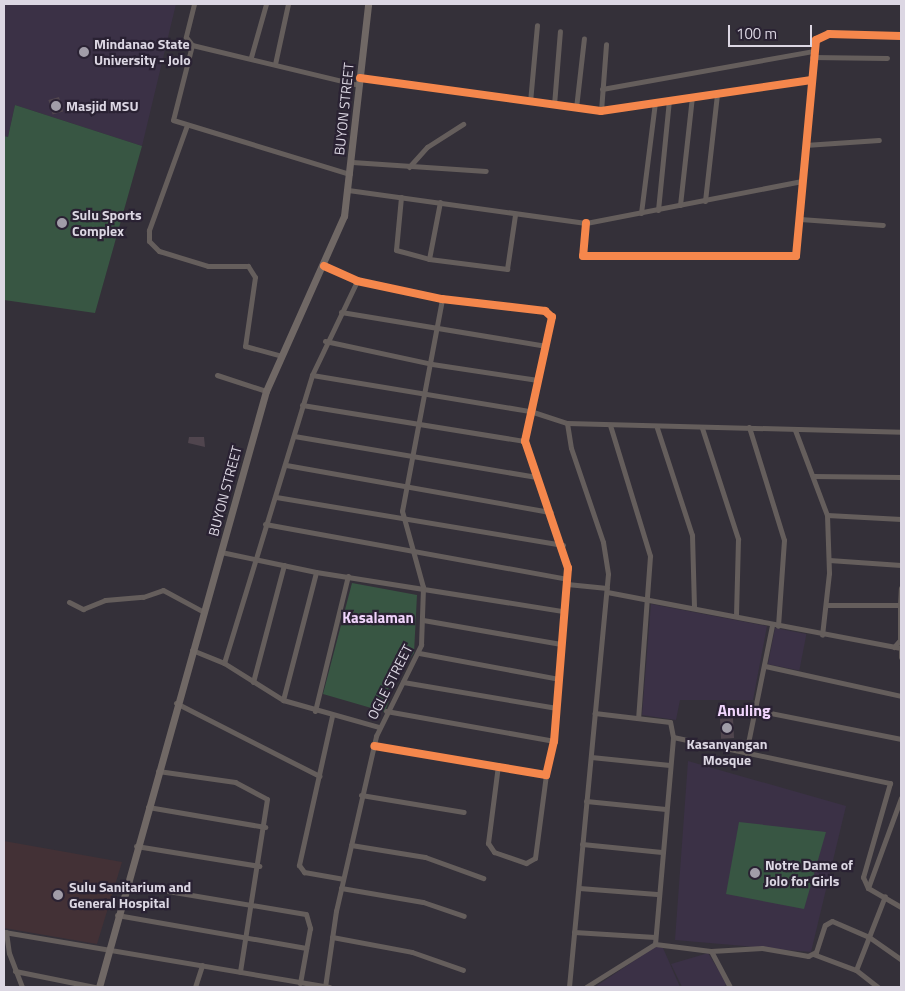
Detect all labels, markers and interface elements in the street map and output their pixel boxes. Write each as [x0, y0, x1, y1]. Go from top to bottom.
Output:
scale bar [730, 15, 814, 47]
text: 100 m [736, 22, 777, 45]
place label: Mindanao State University - Jolo [94, 36, 191, 68]
marker: Mindanao State University - Jolo [78, 46, 90, 58]
street label: BUYON STREET [331, 62, 357, 156]
place label: Masjid MSU [66, 98, 139, 114]
marker: Masjid MSU [50, 100, 62, 112]
place label: Sulu Sports Complex [72, 207, 142, 240]
marker: Sulu Sports Complex [56, 217, 68, 229]
street label: BUYON STREET [205, 444, 245, 538]
district label: Kasalaman [342, 609, 414, 627]
street label: OGLE STREET [364, 642, 416, 722]
district label: Anuling [717, 700, 771, 720]
marker: Kasanyangan Mosque [721, 722, 733, 734]
place label: Kasanyangan Mosque [687, 736, 767, 769]
place label: Notre Dame of Jolo for Girls [765, 857, 853, 890]
marker: Notre Dame of Jolo for Girls [749, 867, 761, 879]
place label: Sulu Sanitarium and General Hospital [69, 879, 191, 912]
marker: Sulu Sanitarium and General Hospital [51, 888, 65, 902]

